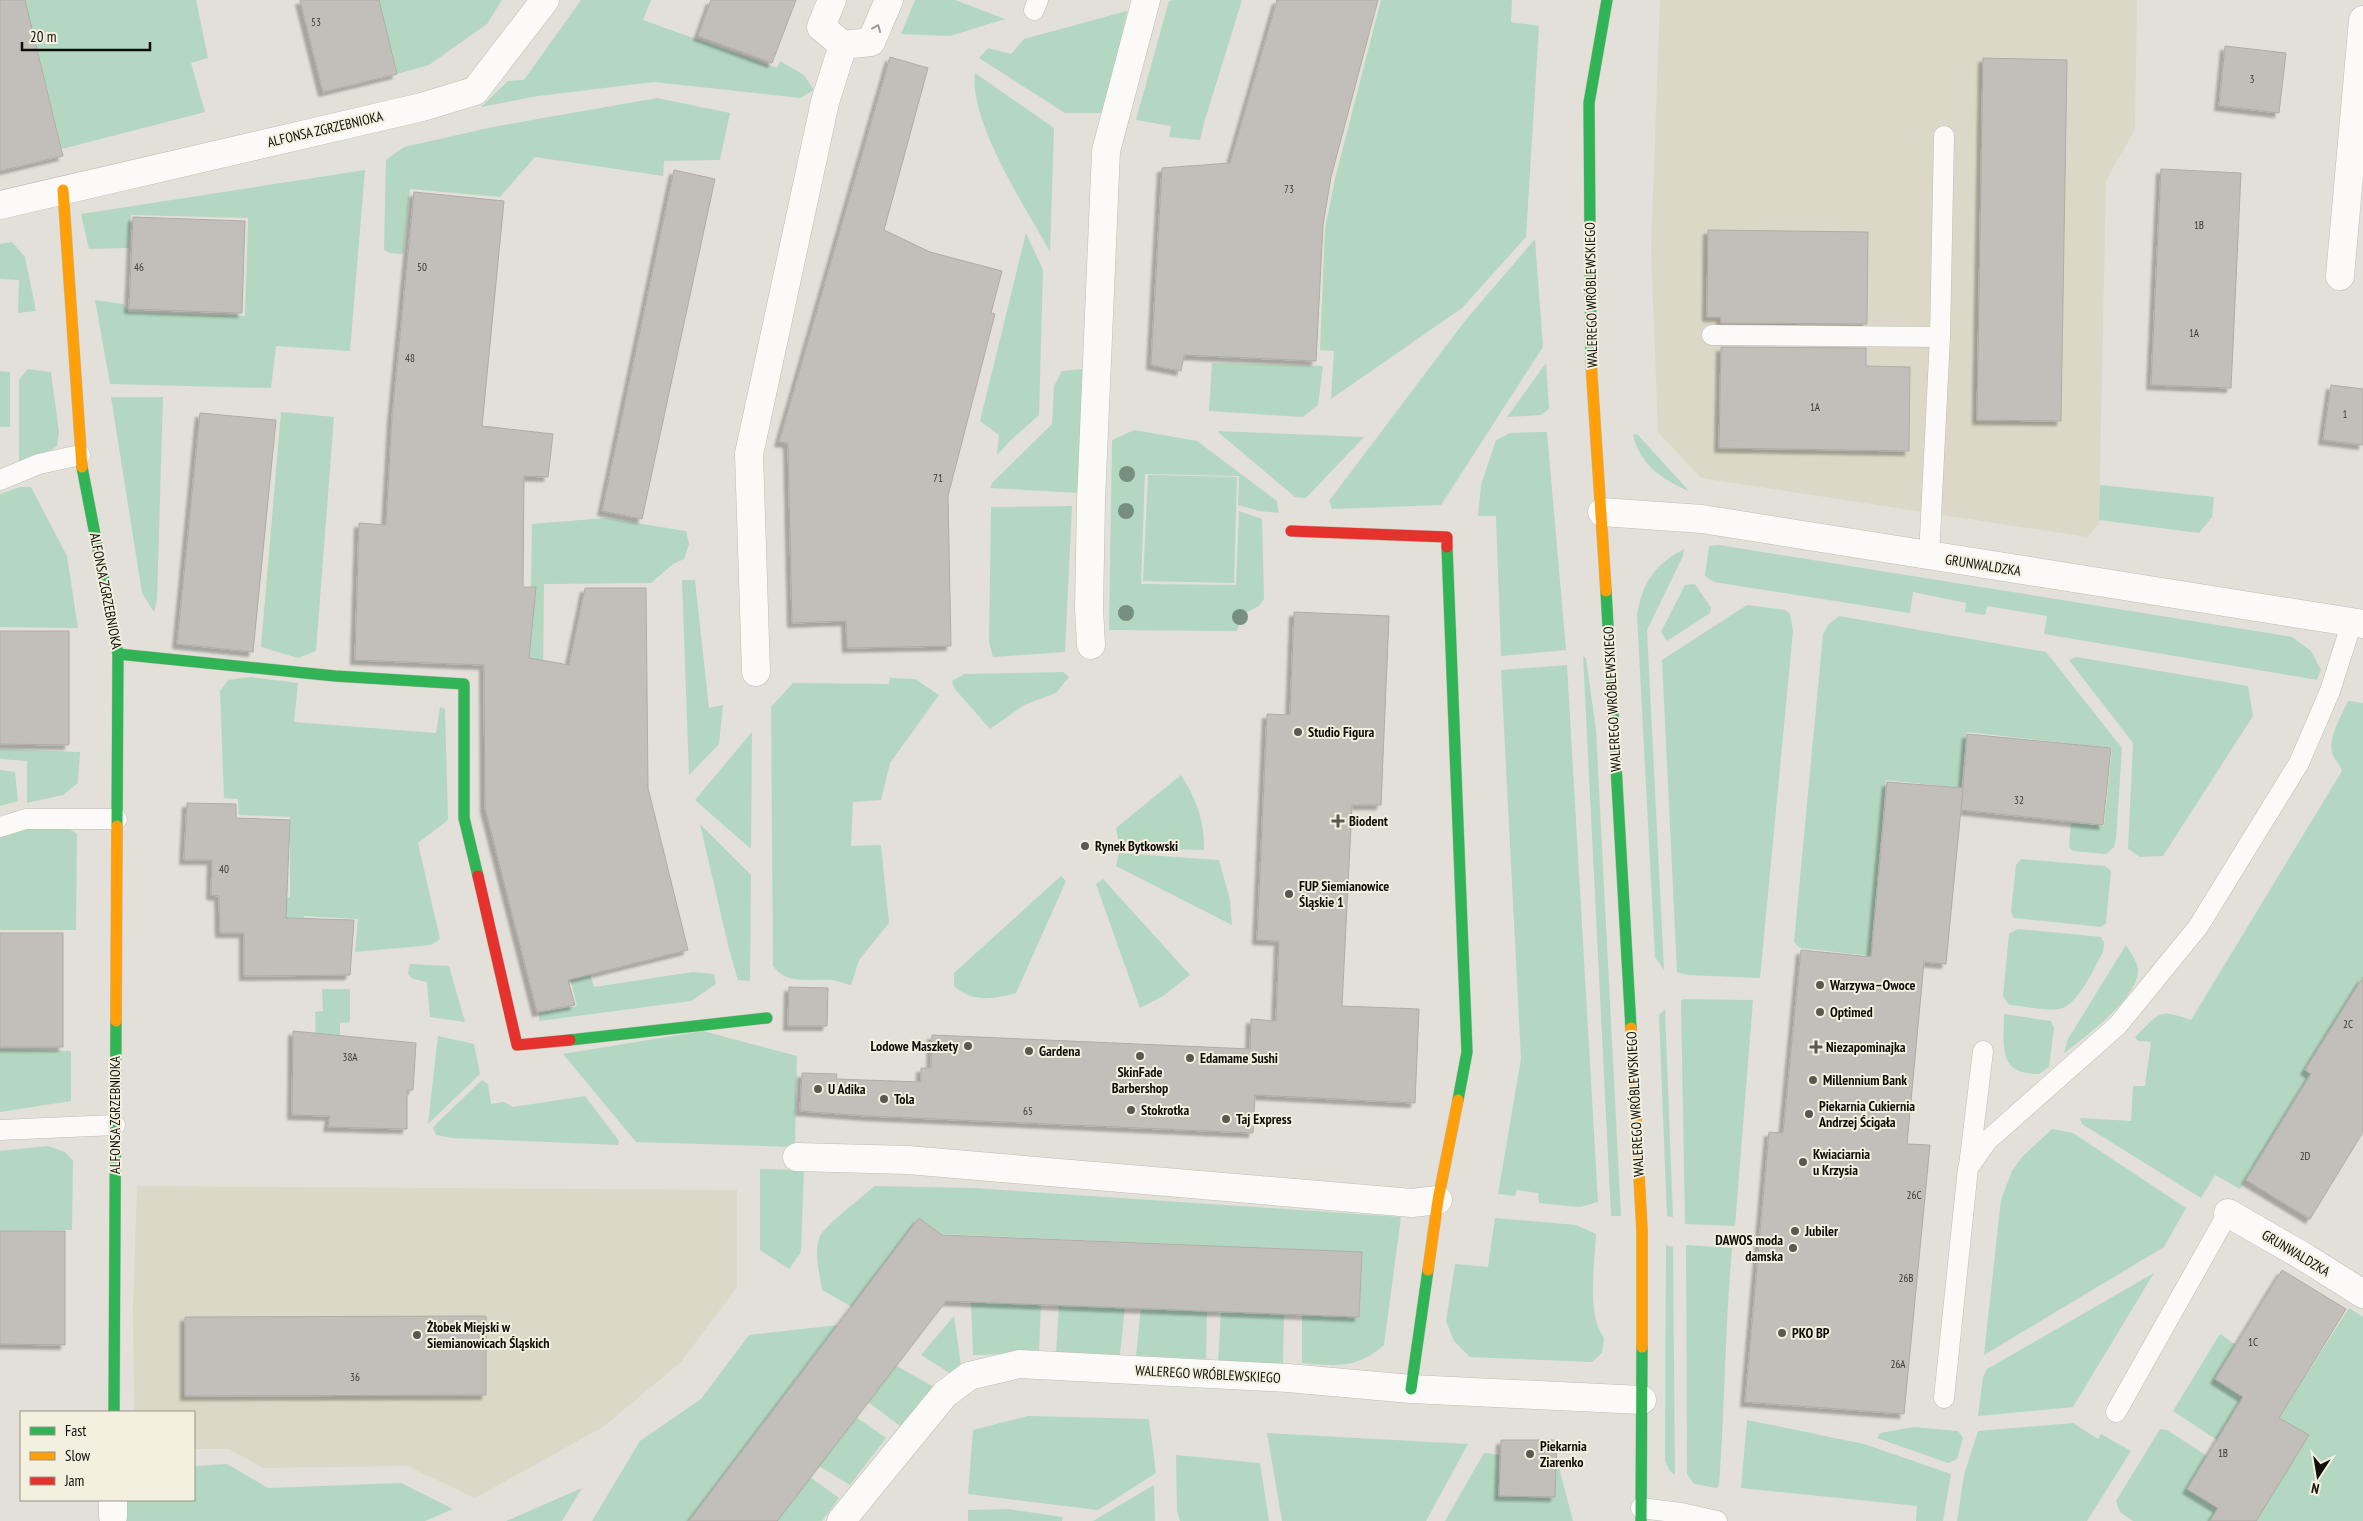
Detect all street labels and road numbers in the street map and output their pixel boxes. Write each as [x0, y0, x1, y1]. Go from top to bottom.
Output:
street label: ALFONSA ZGRZEBNIOKA [266, 107, 385, 151]
street label: WALEREGO WRÓBLEWSKIEGO [1581, 222, 1601, 368]
street label: ALFONSA ZGRZEBNIOKA [86, 531, 126, 651]
street label: GRUNWALDZKA [1944, 550, 2022, 580]
street label: WALEREGO WRÓBLEWSKIEGO [1599, 626, 1625, 772]
street label: WALEREGO WRÓBLEWSKIEGO [1622, 1031, 1648, 1177]
street label: ALFONSA ZGRZEBNIOKA [106, 1056, 124, 1174]
street label: GRUNWALDZKA [2259, 1226, 2334, 1281]
street label: WALEREGO WRÓBLEWSKIEGO [1135, 1361, 1281, 1387]

